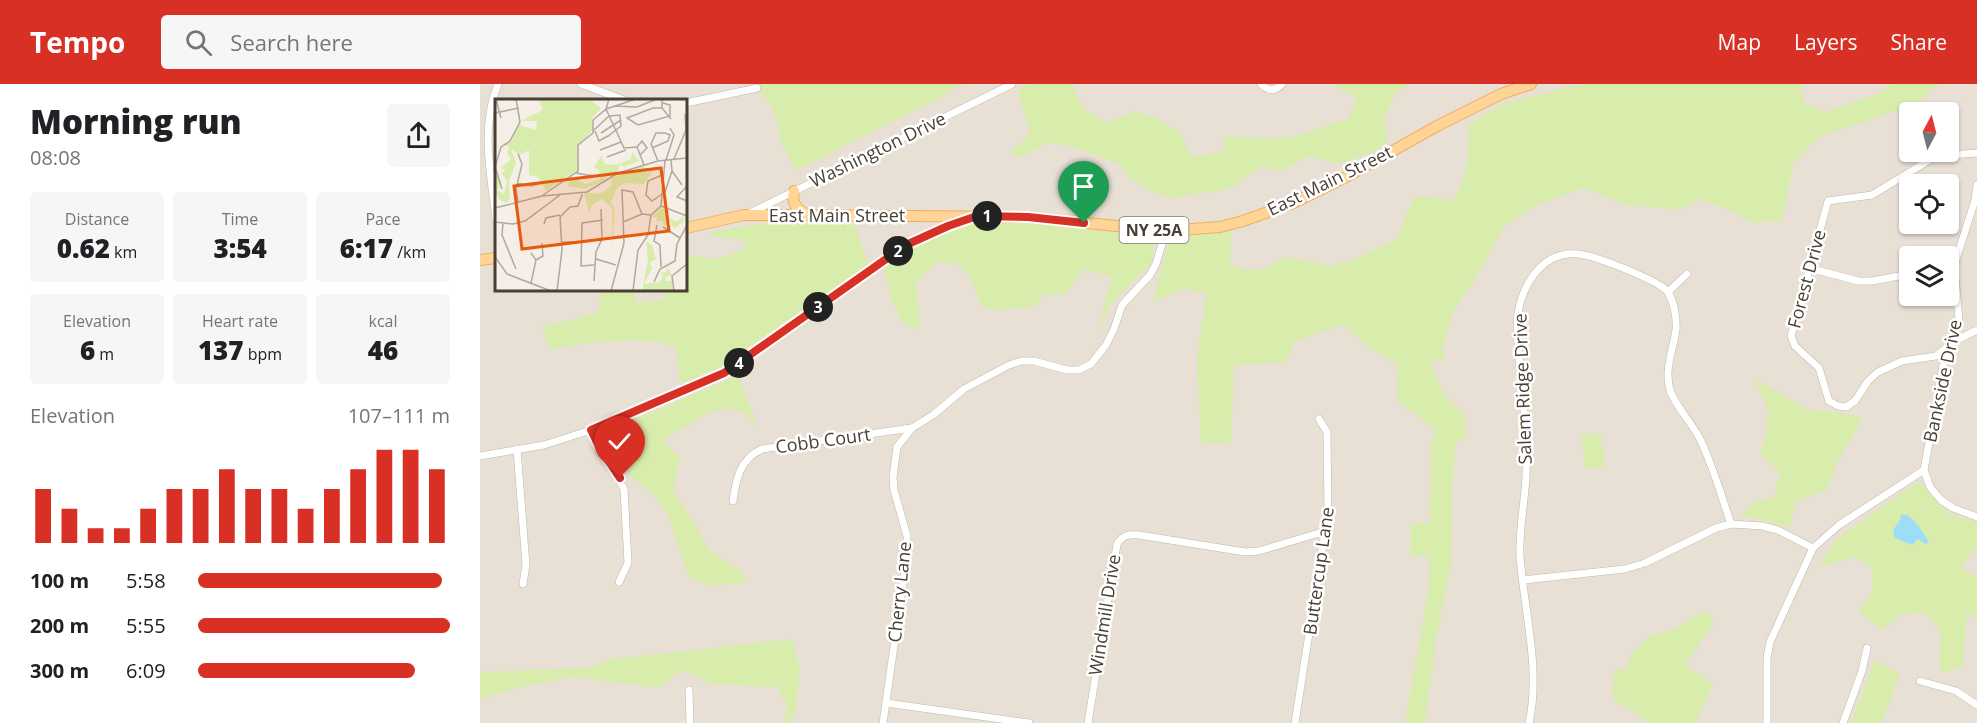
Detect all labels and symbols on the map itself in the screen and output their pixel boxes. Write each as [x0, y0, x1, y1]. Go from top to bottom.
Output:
inset map [495, 99, 687, 291]
north arrow [1899, 102, 1959, 162]
street label: Washington Drive [806, 106, 950, 192]
street label: East Main Street [1263, 139, 1396, 221]
pin [1058, 161, 1109, 223]
pin: 1 [972, 201, 1002, 231]
street label: East Main Street [769, 203, 905, 227]
road number: NY 25A [1120, 217, 1188, 243]
street label: Forest Drive [1781, 227, 1831, 331]
pin: 2 [883, 236, 913, 266]
pin: 3 [803, 292, 833, 322]
street label: Salem Ridge Drive [1507, 313, 1537, 465]
street label: Bankside Drive [1917, 317, 1967, 444]
pin: 4 [724, 348, 754, 378]
pin [594, 416, 645, 478]
street label: Cobb Court [774, 421, 872, 459]
street label: Buttercup Lane [1297, 505, 1339, 636]
street label: Cherry Lane [882, 540, 916, 644]
street label: Windmill Drive [1083, 553, 1125, 677]

